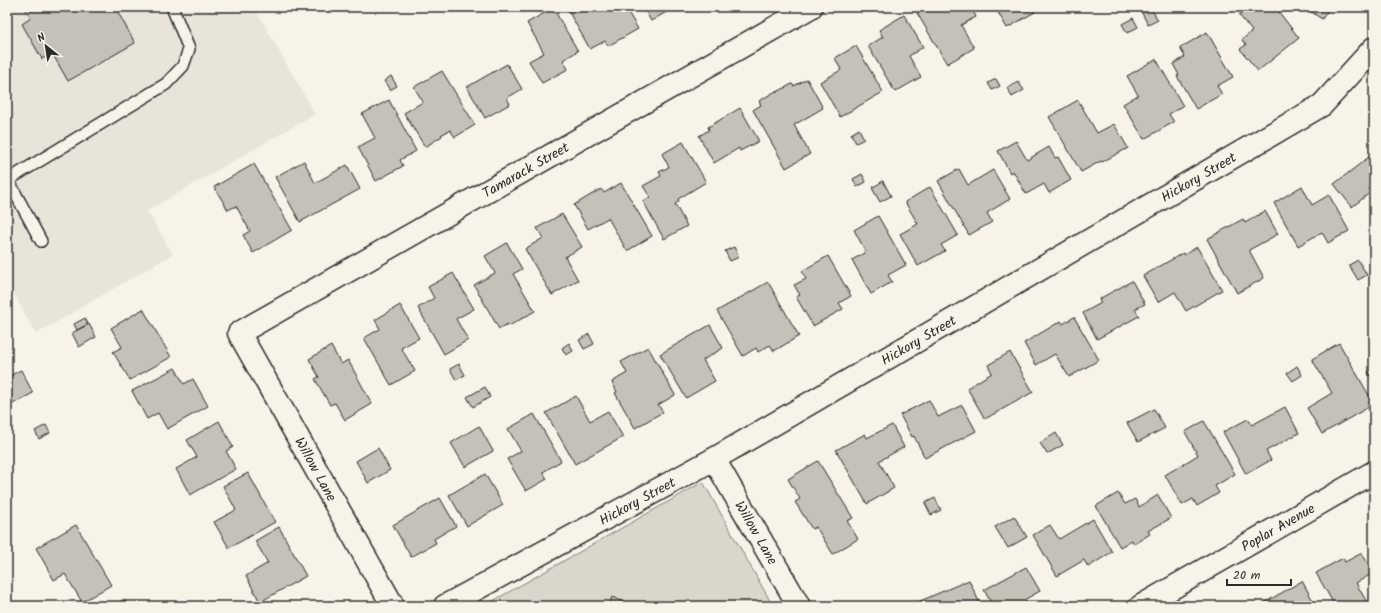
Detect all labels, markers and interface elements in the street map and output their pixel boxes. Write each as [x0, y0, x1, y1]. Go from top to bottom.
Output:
north arrow [26, 26, 66, 66]
text: N [34, 29, 49, 48]
street label: Tamarack Street [478, 137, 574, 204]
street label: Hickory Street [1157, 147, 1241, 209]
street label: Hickory Street [877, 310, 961, 372]
street label: Willow Lane [288, 433, 342, 506]
street label: Hickory Street [595, 472, 680, 532]
street label: Willow Lane [728, 497, 783, 570]
street label: Poplar Avenue [1237, 498, 1320, 558]
scale bar [1227, 561, 1291, 587]
text: 20 m [1233, 566, 1261, 585]

